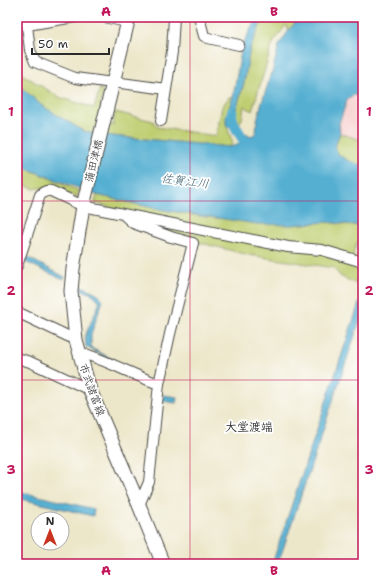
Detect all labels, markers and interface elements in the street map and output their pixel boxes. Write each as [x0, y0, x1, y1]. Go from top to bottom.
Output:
text: A [101, 3, 111, 20]
text: B [270, 3, 278, 20]
scale bar [32, 30, 109, 56]
text: 50 m [38, 36, 68, 52]
text: 1 [8, 103, 14, 120]
text: 1 [366, 103, 372, 120]
street label: 蒲田津橋 [81, 138, 107, 184]
water label: 佐賀江川 [160, 170, 210, 192]
text: 2 [6, 282, 16, 299]
text: 2 [364, 282, 374, 299]
street label: 市武諸富線 [76, 362, 108, 418]
district label: 大堂渡端 [225, 419, 273, 435]
text: 3 [6, 461, 16, 478]
text: 3 [364, 461, 374, 478]
north arrow [30, 511, 70, 551]
text: N [46, 514, 55, 529]
text: A [101, 562, 111, 579]
text: B [270, 562, 278, 579]

